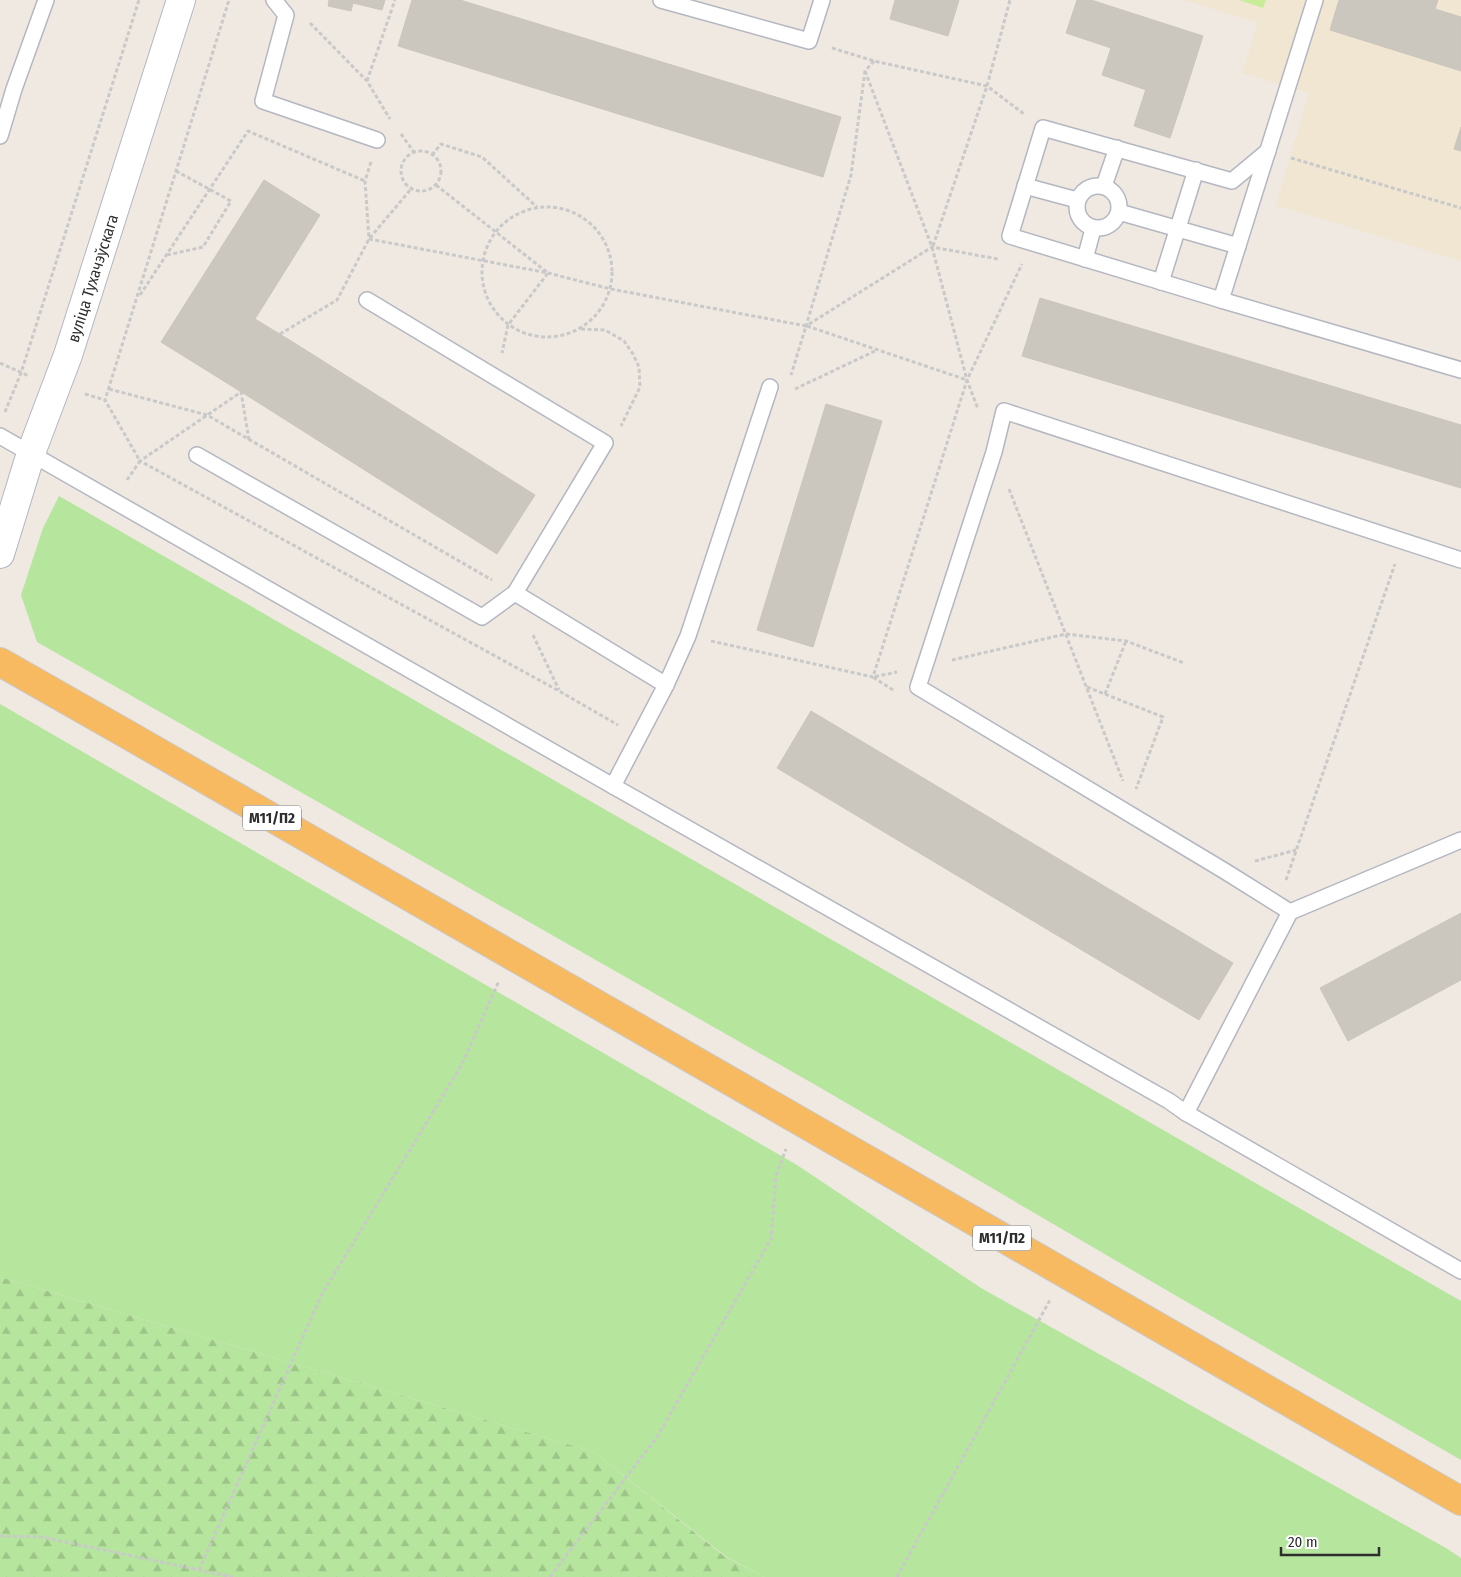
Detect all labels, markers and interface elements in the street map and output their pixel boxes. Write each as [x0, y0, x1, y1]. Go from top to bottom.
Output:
street label: вуліца Тухачэўскага [64, 212, 122, 345]
road number: М11/П2 [243, 806, 301, 830]
road number: М11/П2 [973, 1226, 1031, 1250]
scale bar [1281, 1524, 1378, 1556]
text: 20 m [1288, 1533, 1318, 1551]

